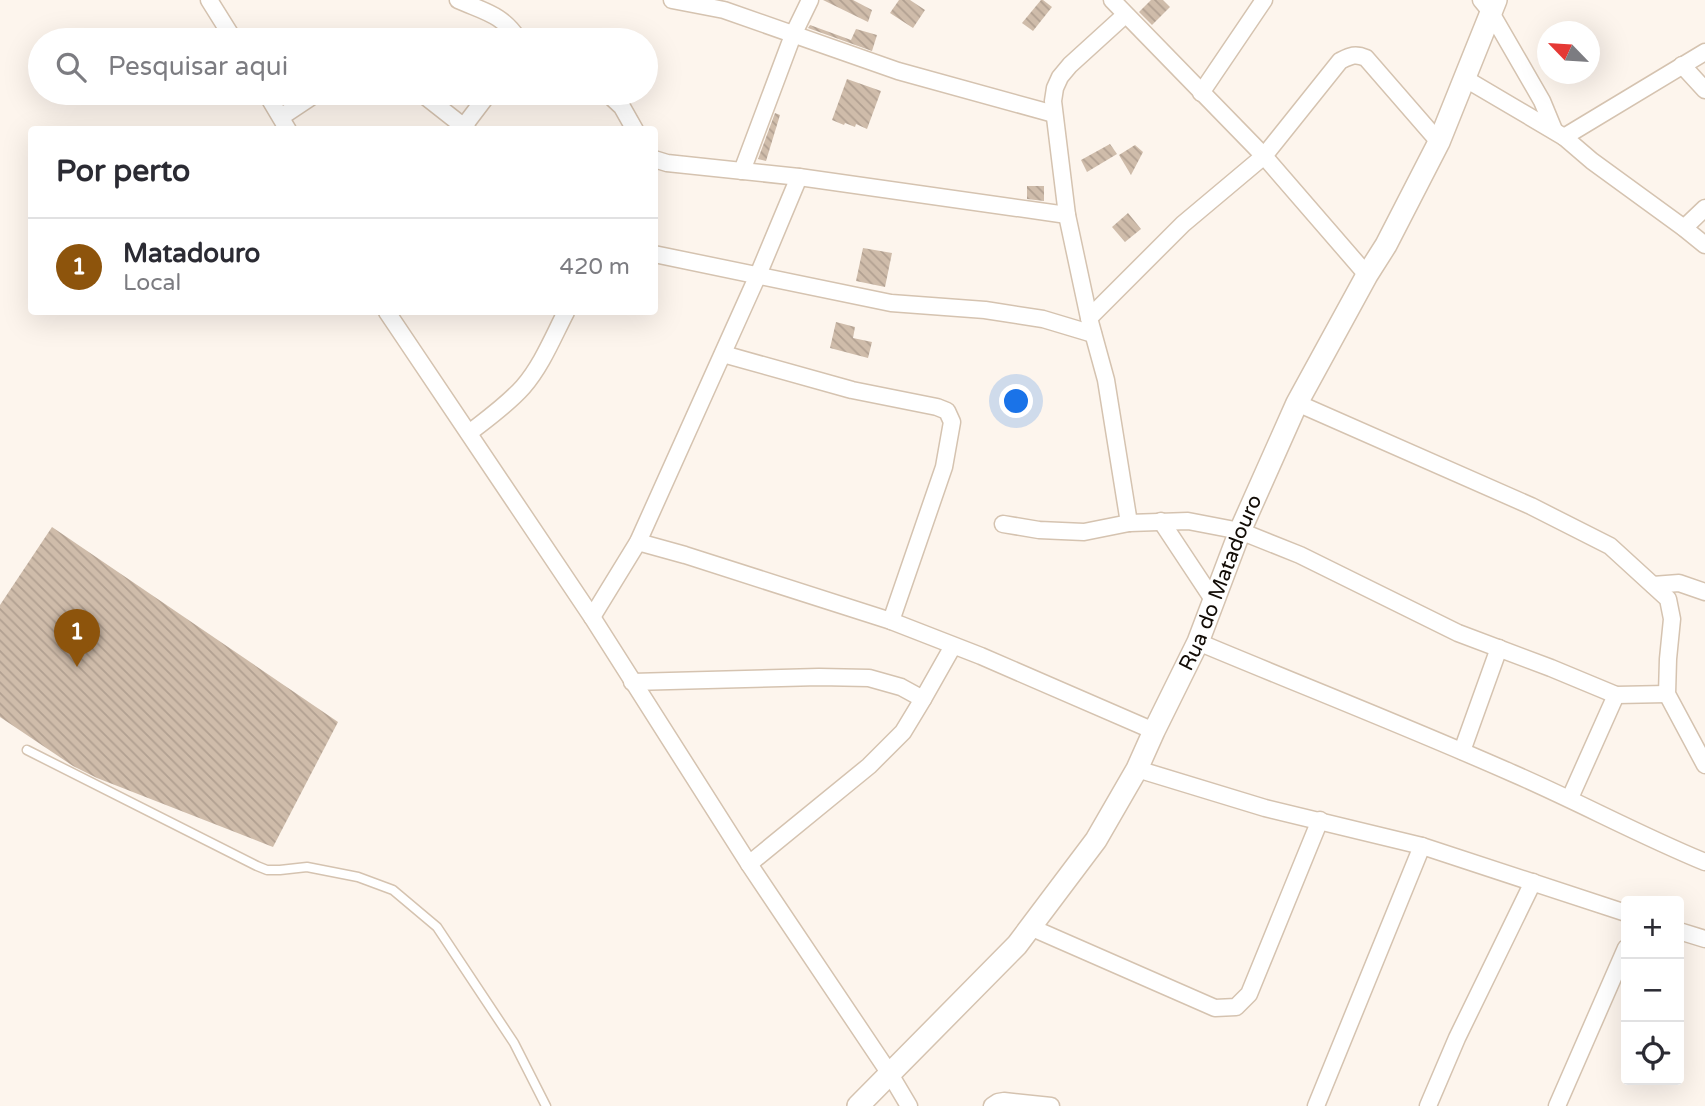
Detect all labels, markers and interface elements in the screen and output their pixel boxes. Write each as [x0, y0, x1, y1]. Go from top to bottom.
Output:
north arrow [1537, 21, 1600, 84]
search box [28, 28, 658, 105]
icon: search [52, 48, 90, 86]
text: Pesquisar aqui [108, 51, 288, 82]
text: Por perto [56, 153, 190, 190]
text: Matadouro [123, 238, 260, 269]
text: 1 [72, 253, 86, 281]
text: 420 m [560, 253, 630, 281]
text: Local [123, 269, 181, 297]
your location [999, 384, 1033, 418]
street label: Rua do Matadouro [1174, 491, 1268, 675]
pin: 1 [54, 609, 100, 667]
map controls [1621, 896, 1684, 1085]
button: + [1621, 896, 1684, 959]
button: − [1621, 959, 1684, 1022]
button: locate [1621, 1022, 1684, 1085]

